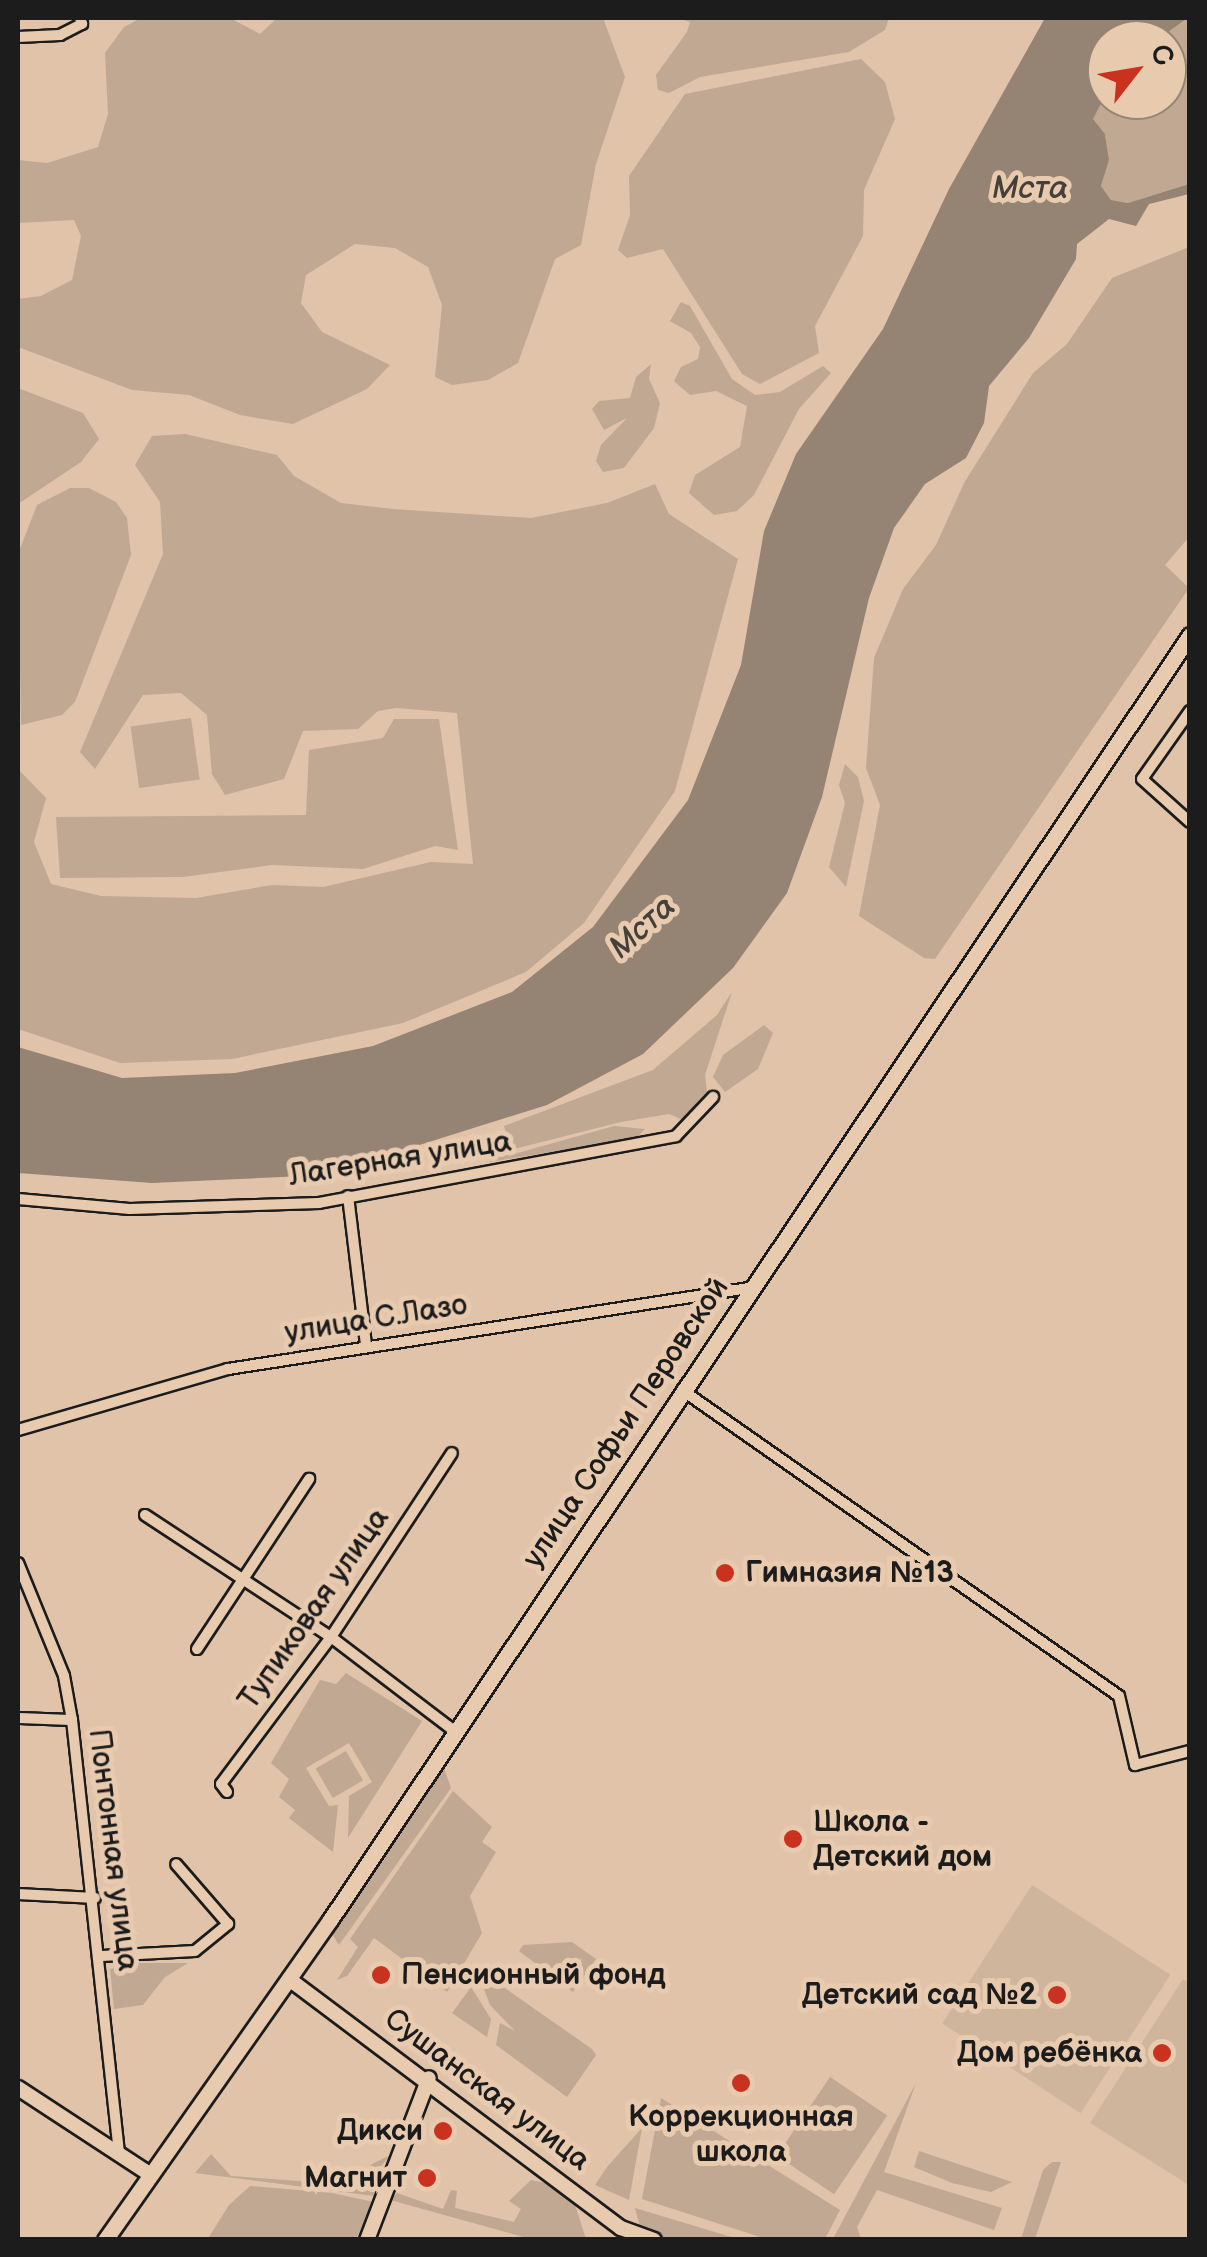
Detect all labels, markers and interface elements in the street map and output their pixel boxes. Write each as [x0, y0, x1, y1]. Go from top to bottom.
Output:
north arrow [1087, 20, 1187, 120]
text: С [1142, 38, 1181, 72]
water label: Мста [992, 170, 1068, 208]
water label: Мста [602, 888, 684, 968]
street label: Лагерная улица [286, 1124, 514, 1194]
street label: улица Софьи Перовской [515, 1271, 737, 1575]
street label: улица С.Лазо [282, 1287, 470, 1351]
street label: Тупиковая улица [231, 1501, 397, 1717]
place label: Гимназия №13 [745, 1555, 954, 1591]
marker: Гимназия №13 [714, 1562, 736, 1584]
street label: Понтонная улица [80, 1727, 146, 1973]
place label: Школа - Детский дом [813, 1804, 992, 1874]
marker: Школа - Детский дом [782, 1828, 804, 1850]
place label: Пенсионный фонд [401, 1957, 665, 1993]
marker: Пенсионный фонд [370, 1964, 392, 1986]
place label: Детский сад №2 [802, 1977, 1037, 2013]
marker: Детский сад №2 [1046, 1984, 1068, 2006]
street label: Сушанская улица [377, 2001, 597, 2179]
place label: Дом ребёнка [957, 2035, 1142, 2071]
marker: Дом ребёнка [1151, 2042, 1173, 2064]
marker: Коррекционная школа [730, 2072, 752, 2094]
place label: Коррекционная школа [628, 2099, 854, 2170]
place label: Дикси [337, 2113, 423, 2149]
marker: Дикси [432, 2120, 454, 2142]
place label: Магнит [304, 2160, 407, 2196]
marker: Магнит [416, 2167, 438, 2189]

